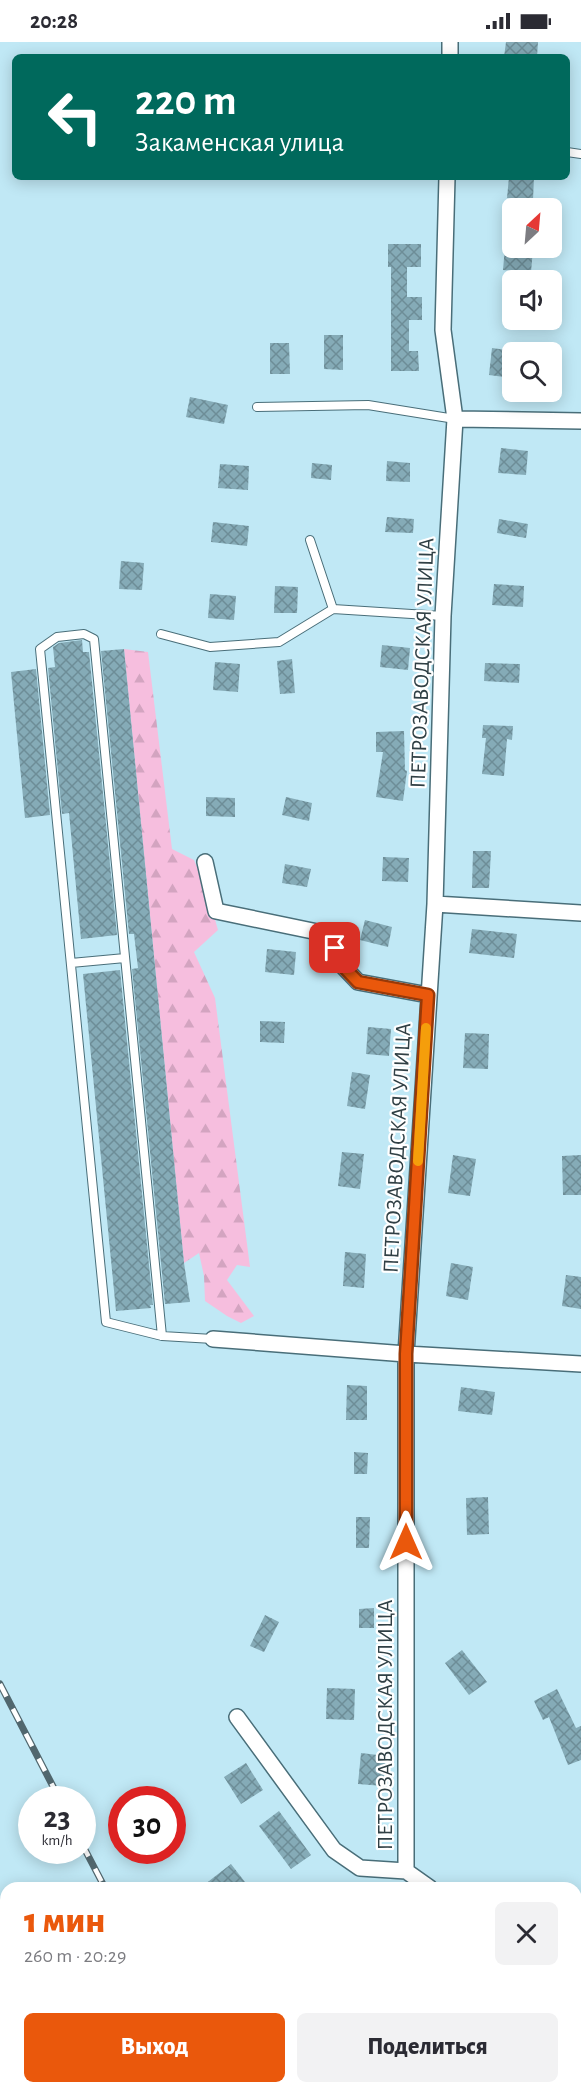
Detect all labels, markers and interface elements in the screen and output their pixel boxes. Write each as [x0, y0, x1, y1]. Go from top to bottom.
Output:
text: 20:28 [30, 10, 78, 32]
icon: left [36, 78, 114, 156]
text: 220 m [135, 80, 237, 122]
text: Закаменская улица [135, 129, 344, 156]
north arrow [502, 198, 562, 258]
map controls [502, 198, 562, 402]
button: sound [502, 270, 562, 330]
button: search [502, 342, 562, 402]
street label: ПЕТРОЗАВОДСКАЯ УЛИЦА [407, 537, 437, 789]
pin [309, 922, 360, 973]
icon: arrive [318, 931, 351, 964]
street label: ПЕТРОЗАВОДСКАЯ УЛИЦА [379, 1022, 415, 1274]
position arrow [374, 1510, 438, 1574]
street label: ПЕТРОЗАВОДСКАЯ УЛИЦА [374, 1600, 396, 1850]
speed limit sign: 30 [108, 1786, 186, 1864]
text: 23 [43, 1803, 71, 1833]
text: km/h [42, 1833, 72, 1848]
button: close [495, 1902, 558, 1965]
text: 1 мин [24, 1903, 106, 1939]
text: 260 m · 20:29 [24, 1946, 126, 1966]
button: Выход [24, 2013, 285, 2082]
button: Поделиться [297, 2013, 558, 2082]

